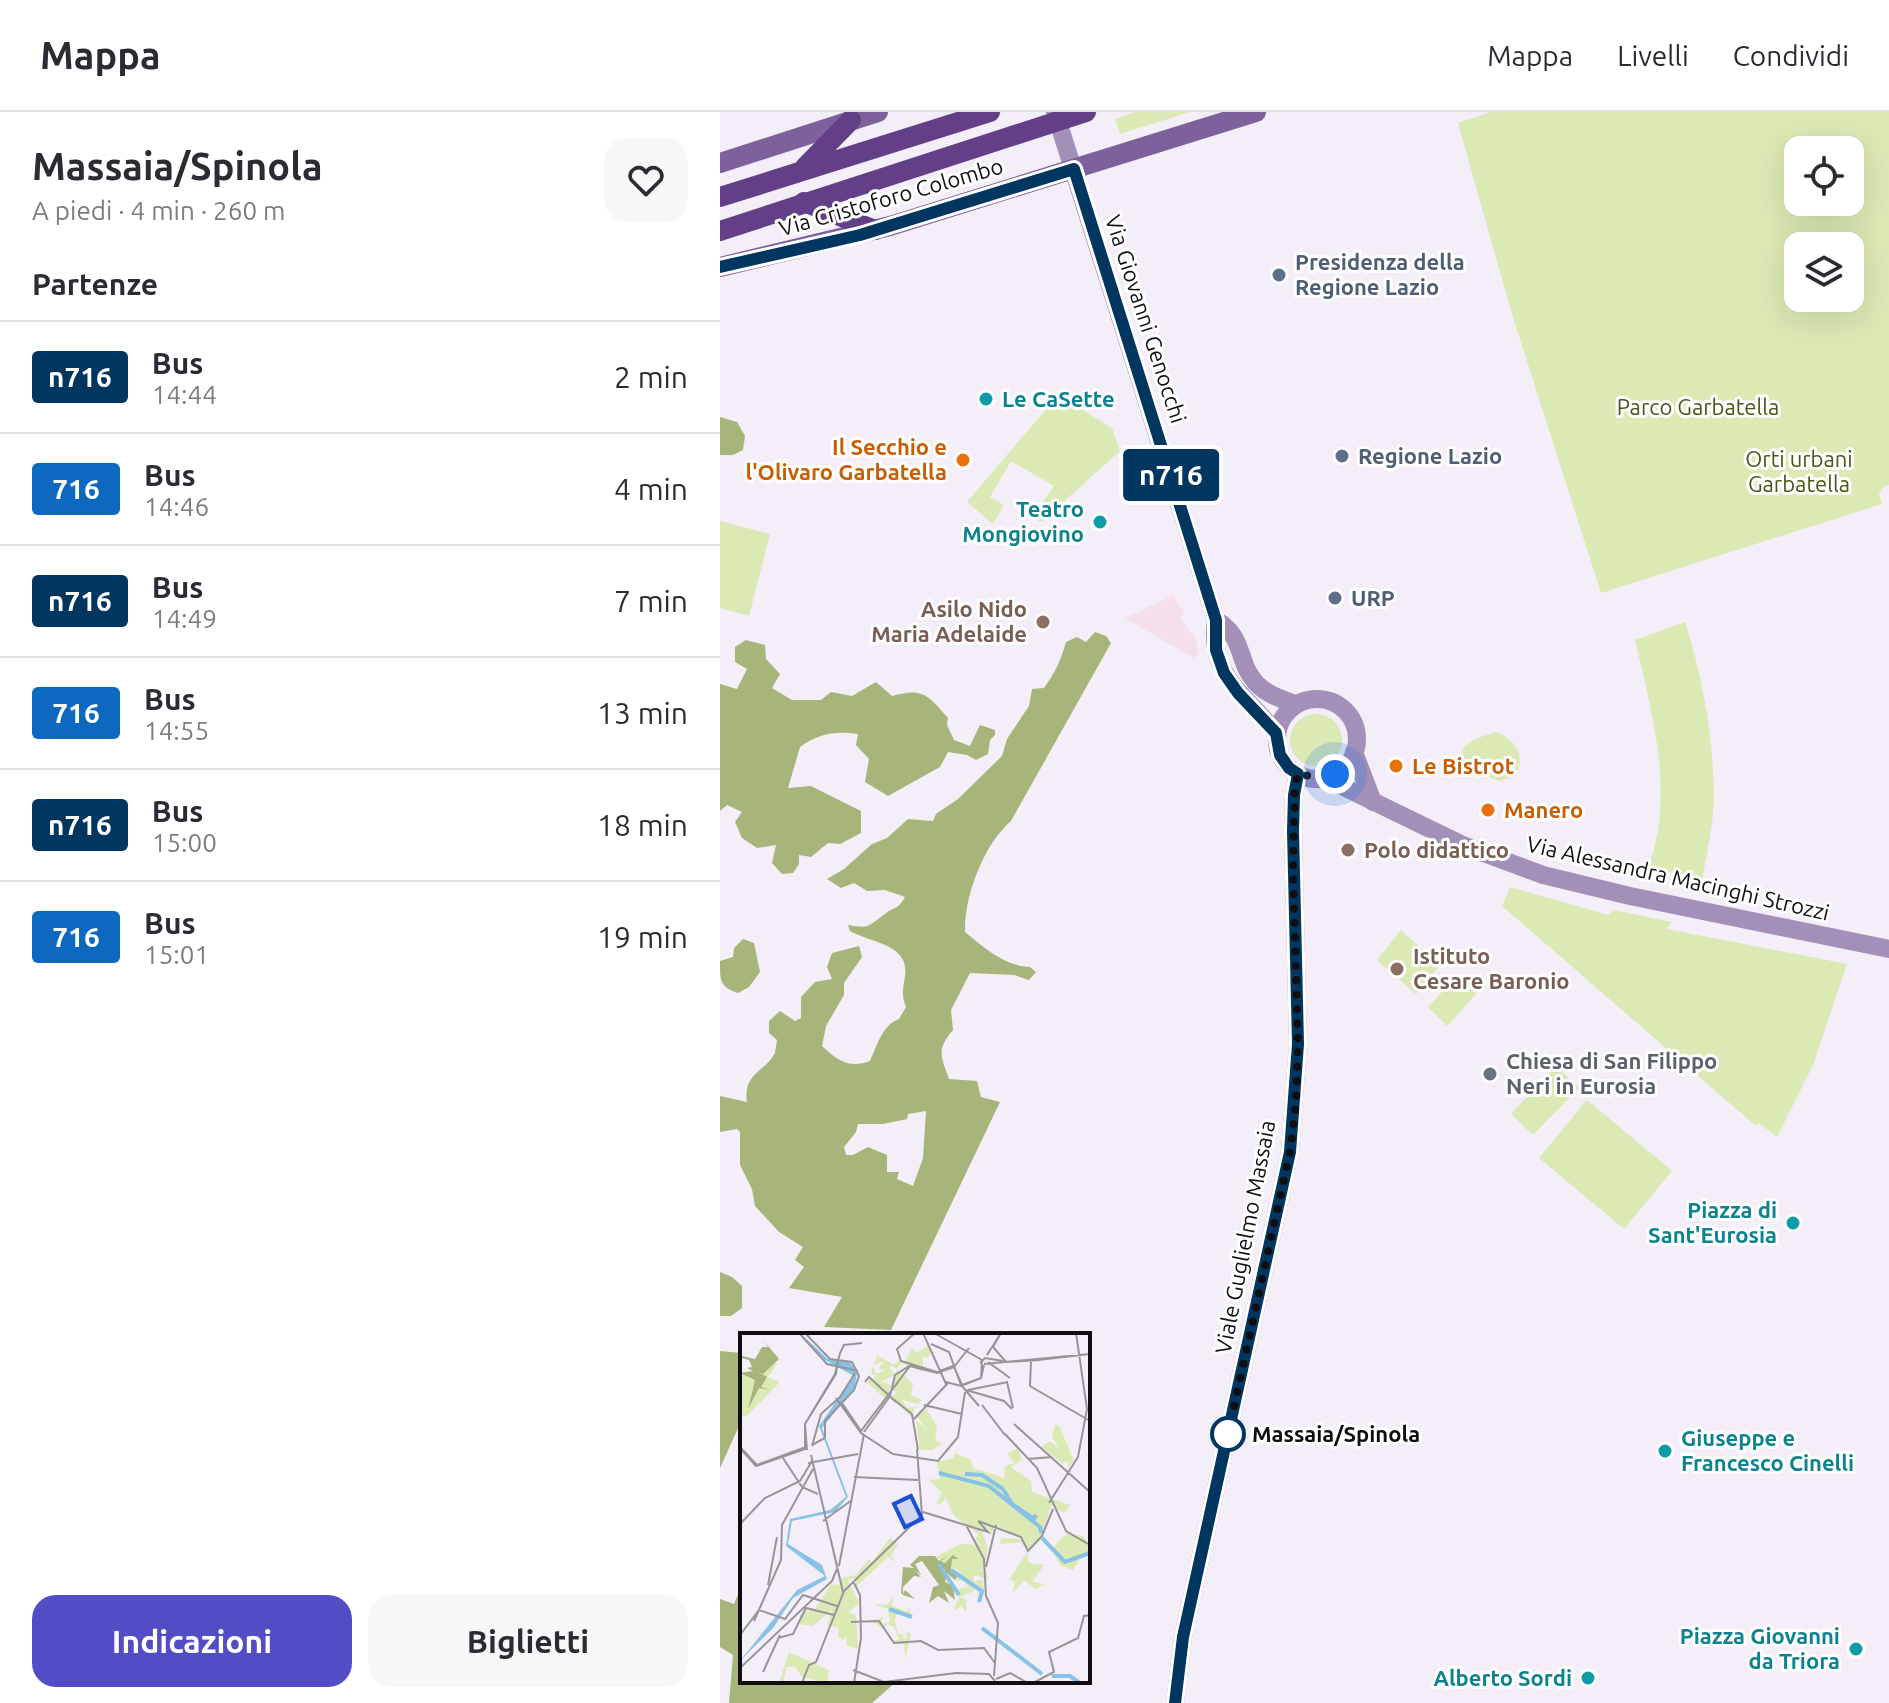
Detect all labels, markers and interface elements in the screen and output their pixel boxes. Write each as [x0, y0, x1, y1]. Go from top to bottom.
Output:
text: Mappa [40, 34, 161, 76]
text: Mappa [1487, 40, 1573, 71]
text: Livelli [1617, 40, 1689, 71]
text: Condividi [1733, 40, 1849, 71]
map controls [1784, 136, 1864, 312]
button: locate [1784, 136, 1864, 216]
button: heart [604, 138, 688, 222]
text: Massaia/Spinola [32, 145, 323, 187]
street label: Via Cristoforo Colombo [776, 153, 1006, 240]
text: A piedi · 4 min · 260 m [32, 196, 285, 225]
street label: Via Giovanni Genocchi [1101, 212, 1192, 426]
button: layers [1784, 232, 1864, 312]
place label: Presidenza della Regione Lazio [1295, 249, 1465, 299]
marker: Presidenza della Regione Lazio [1270, 266, 1288, 284]
text: Partenze [32, 267, 158, 301]
text: Bus [152, 346, 203, 380]
text: 2 min [614, 360, 688, 394]
text: n716 [48, 361, 112, 392]
text: 14:44 [152, 380, 217, 409]
place label: Le CaSette [1002, 386, 1115, 411]
marker: Le CaSette [977, 390, 995, 408]
park label: Parco Garbatella [1617, 394, 1779, 419]
place label: Il Secchio e l'Olivaro Garbatella [746, 434, 947, 484]
place label: Regione Lazio [1358, 443, 1502, 468]
park label: Orti urbani Garbatella [1745, 446, 1853, 496]
marker: Regione Lazio [1333, 447, 1351, 465]
line badge: n716 [1115, 449, 1227, 501]
marker: Il Secchio e l'Olivaro Garbatella [954, 451, 972, 469]
text: Bus [144, 458, 196, 492]
text: n716 [1139, 459, 1203, 490]
text: 4 min [614, 472, 688, 506]
text: 716 [52, 473, 100, 504]
text: 14:46 [144, 492, 209, 521]
place label: Teatro Mongiovino [962, 496, 1084, 546]
marker: Teatro Mongiovino [1091, 513, 1109, 531]
text: Bus [152, 570, 203, 604]
text: 7 min [614, 584, 688, 618]
text: n716 [48, 585, 112, 616]
place label: URP [1351, 585, 1395, 610]
marker: URP [1326, 589, 1344, 607]
place label: Asilo Nido Maria Adelaide [871, 596, 1027, 646]
text: 14:49 [152, 604, 217, 633]
marker: Asilo Nido Maria Adelaide [1034, 613, 1052, 631]
text: Bus [144, 682, 196, 716]
text: 13 min [597, 696, 688, 730]
text: 716 [52, 697, 100, 728]
text: 14:55 [144, 716, 209, 745]
place label: Le Bistrot [1412, 753, 1514, 778]
your location [1315, 754, 1355, 794]
marker: Le Bistrot [1387, 757, 1405, 775]
text: Bus [152, 794, 203, 828]
place label: Manero [1504, 797, 1583, 822]
marker: Manero [1479, 801, 1497, 819]
text: 18 min [597, 808, 688, 842]
text: n716 [48, 809, 112, 840]
text: 15:00 [152, 828, 217, 857]
street label: Via Alessandra Macinghi Strozzi [1524, 830, 1832, 925]
place label: Polo didattico [1364, 837, 1509, 862]
marker: Polo didattico [1339, 841, 1357, 859]
text: Bus [144, 906, 196, 940]
text: 19 min [597, 920, 688, 954]
text: 716 [52, 921, 100, 952]
text: 15:01 [144, 940, 209, 969]
place label: Istituto Cesare Baronio [1413, 943, 1570, 993]
marker: Istituto Cesare Baronio [1388, 960, 1406, 978]
place label: Chiesa di San Filippo Neri in Eurosia [1506, 1048, 1717, 1098]
marker: Chiesa di San Filippo Neri in Eurosia [1481, 1065, 1499, 1083]
street label: Viale Guglielmo Massaia [1210, 1118, 1279, 1356]
place label: Piazza di Sant'Eurosia [1648, 1197, 1777, 1247]
marker: Piazza di Sant'Eurosia [1784, 1214, 1802, 1232]
inset map [740, 1333, 1090, 1683]
marker: Massaia/Spinola [1211, 1417, 1245, 1451]
place label: Massaia/Spinola [1252, 1421, 1420, 1446]
place label: Giuseppe e Francesco Cinelli [1681, 1425, 1854, 1475]
marker: Giuseppe e Francesco Cinelli [1656, 1442, 1674, 1460]
button: Indicazioni [32, 1595, 352, 1687]
button: Biglietti [368, 1595, 688, 1687]
place label: Piazza Giovanni da Triora [1680, 1623, 1840, 1673]
marker: Piazza Giovanni da Triora [1847, 1640, 1865, 1658]
place label: Alberto Sordi [1433, 1665, 1572, 1690]
marker: Alberto Sordi [1579, 1669, 1597, 1687]

